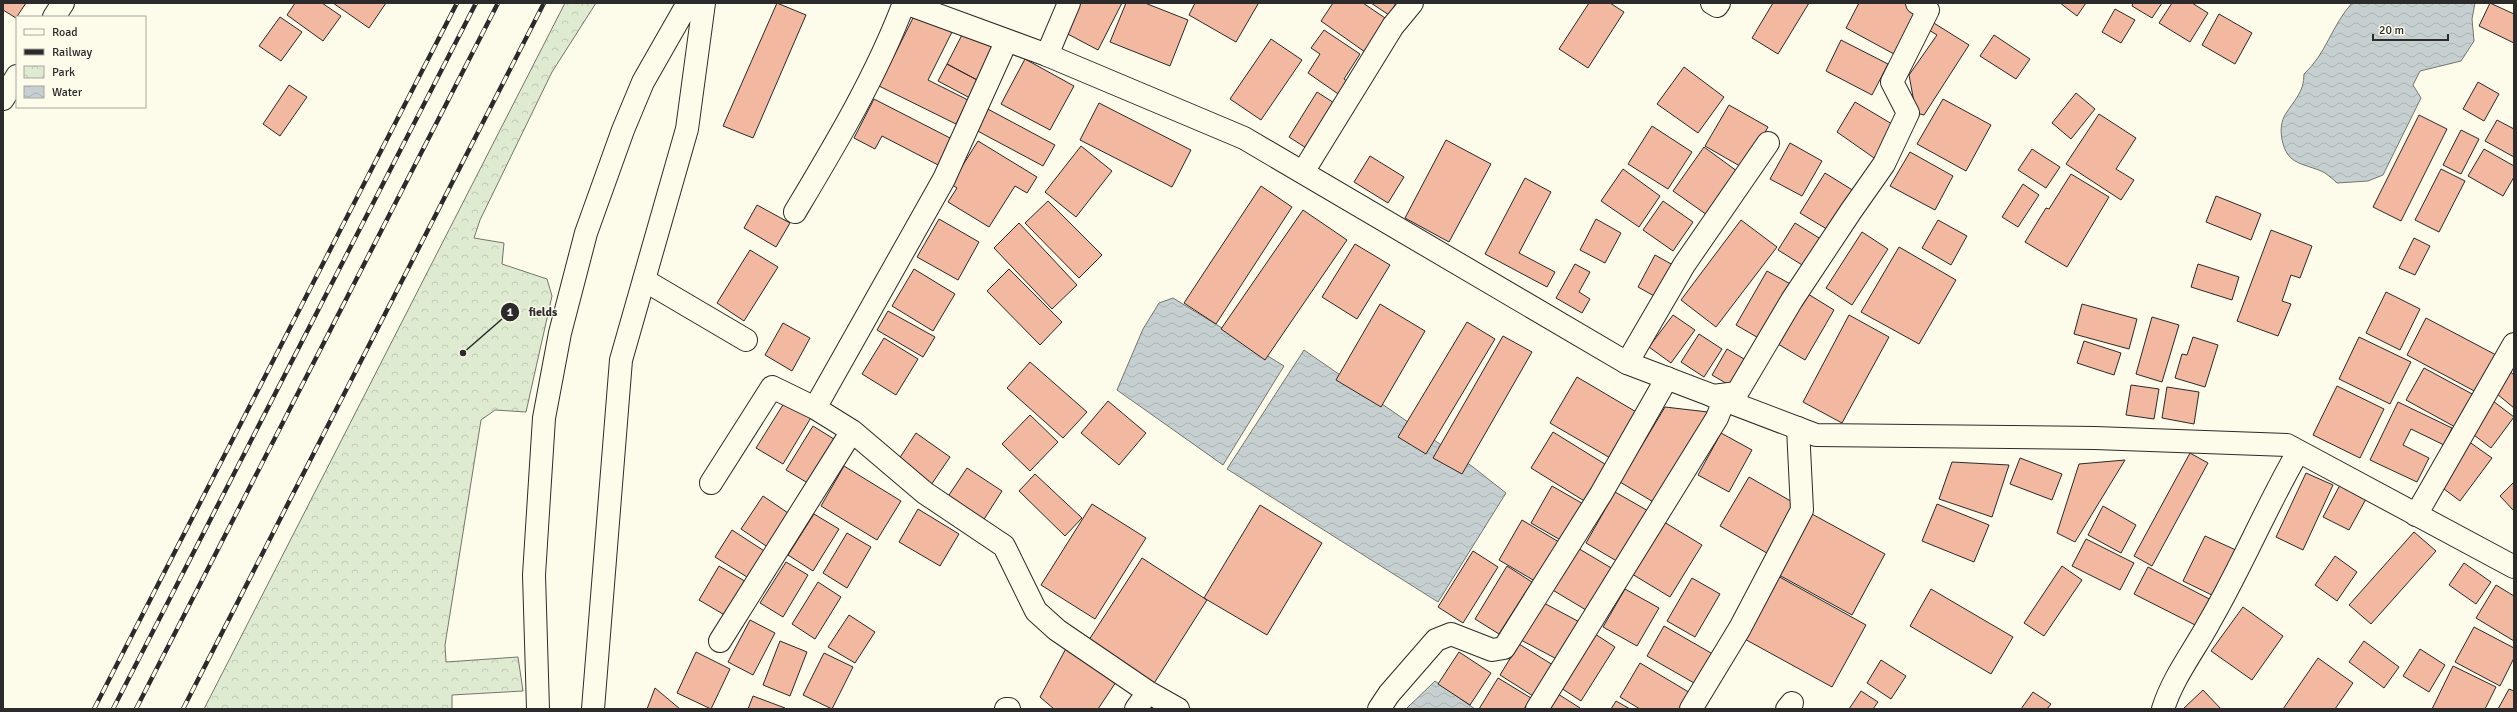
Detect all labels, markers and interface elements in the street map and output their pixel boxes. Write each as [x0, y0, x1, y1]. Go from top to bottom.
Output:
legend [16, 16, 146, 108]
scale bar [2373, 16, 2448, 42]
text: 20 m [2379, 23, 2404, 38]
text: Road [52, 25, 78, 40]
text: Railway [52, 45, 92, 60]
text: Park [52, 65, 75, 80]
text: Water [52, 85, 83, 100]
callout: fields [500, 300, 565, 324]
text: 1 [507, 305, 514, 320]
text: fields [528, 305, 558, 320]

